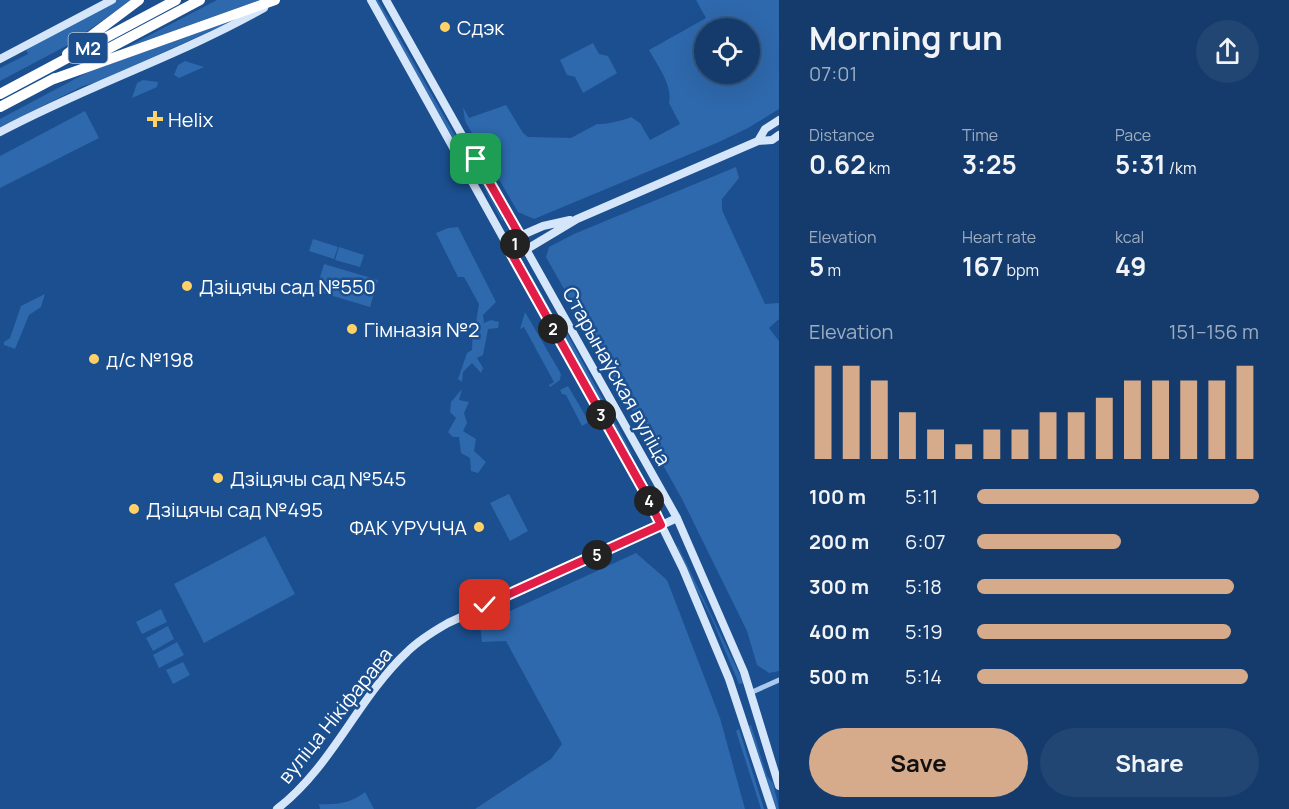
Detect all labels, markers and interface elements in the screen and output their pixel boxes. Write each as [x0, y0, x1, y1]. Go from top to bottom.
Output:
place label: Сдэк [457, 14, 505, 41]
text: Morning run [809, 15, 1003, 60]
map controls [694, 18, 760, 84]
button: locate [694, 18, 760, 84]
marker: Сдэк [438, 20, 452, 34]
button: share [1196, 20, 1259, 83]
road number: М2 [68, 33, 107, 63]
text: 07:01 [809, 60, 857, 87]
place label: Helix [168, 106, 214, 133]
marker: Helix [146, 110, 164, 128]
text: Distance [809, 124, 875, 146]
text: Time [962, 124, 998, 146]
text: Pace [1115, 124, 1151, 146]
pin [450, 133, 501, 184]
icon: arrive [459, 142, 492, 175]
text: 0.62 [809, 146, 866, 182]
text: 3:25 [962, 146, 1017, 182]
text: 5:31 [1115, 146, 1166, 182]
text: km [866, 157, 890, 179]
text: /km [1166, 157, 1197, 179]
text: Elevation [809, 226, 877, 248]
text: Heart rate [962, 226, 1036, 248]
text: kcal [1115, 226, 1144, 248]
pin: 1 [500, 229, 530, 259]
text: 1 [511, 233, 519, 255]
text: 5 [809, 248, 824, 284]
text: 167 [962, 248, 1003, 284]
text: 49 [1115, 248, 1146, 284]
text: m [824, 259, 841, 281]
text: bpm [1003, 259, 1039, 281]
place label: Дзіцячы сад №550 [199, 273, 376, 300]
marker: Дзіцячы сад №550 [180, 279, 194, 293]
street label: Старынаўская вуліца [557, 282, 677, 470]
pin: 2 [538, 314, 568, 344]
place label: Гімназія №2 [364, 316, 479, 343]
text: 2 [548, 318, 558, 340]
text: Elevation [809, 318, 893, 345]
text: 151–156 m [1169, 318, 1259, 345]
marker: Гімназія №2 [345, 322, 359, 336]
place label: д/с №198 [106, 346, 194, 373]
marker: д/с №198 [87, 352, 101, 366]
pin: 3 [586, 400, 616, 430]
text: 3 [596, 404, 606, 426]
place label: Дзіцячы сад №545 [230, 465, 406, 492]
marker: Дзіцячы сад №545 [211, 471, 225, 485]
text: 100 m [809, 483, 866, 510]
text: 5:11 [905, 483, 938, 510]
pin: 4 [634, 486, 664, 516]
text: 4 [644, 490, 654, 512]
place label: Дзіцячы сад №495 [146, 496, 323, 523]
marker: Дзіцячы сад №495 [127, 502, 141, 516]
place label: ФАК УРУЧЧА [350, 514, 467, 541]
marker: ФАК УРУЧЧА [472, 520, 486, 534]
text: 200 m [809, 528, 869, 555]
text: 6:07 [905, 528, 946, 555]
pin: 5 [582, 540, 612, 570]
text: 5 [592, 544, 602, 566]
text: 300 m [809, 573, 869, 600]
text: 5:18 [905, 573, 942, 600]
pin [459, 579, 510, 630]
icon: check [468, 588, 501, 621]
text: 400 m [809, 618, 869, 645]
text: 5:19 [905, 618, 943, 645]
street label: вуліца Нікіфарава [272, 641, 398, 789]
text: 500 m [809, 663, 869, 690]
text: 5:14 [905, 663, 942, 690]
button: Save [809, 728, 1028, 797]
button: Share [1040, 728, 1259, 797]

